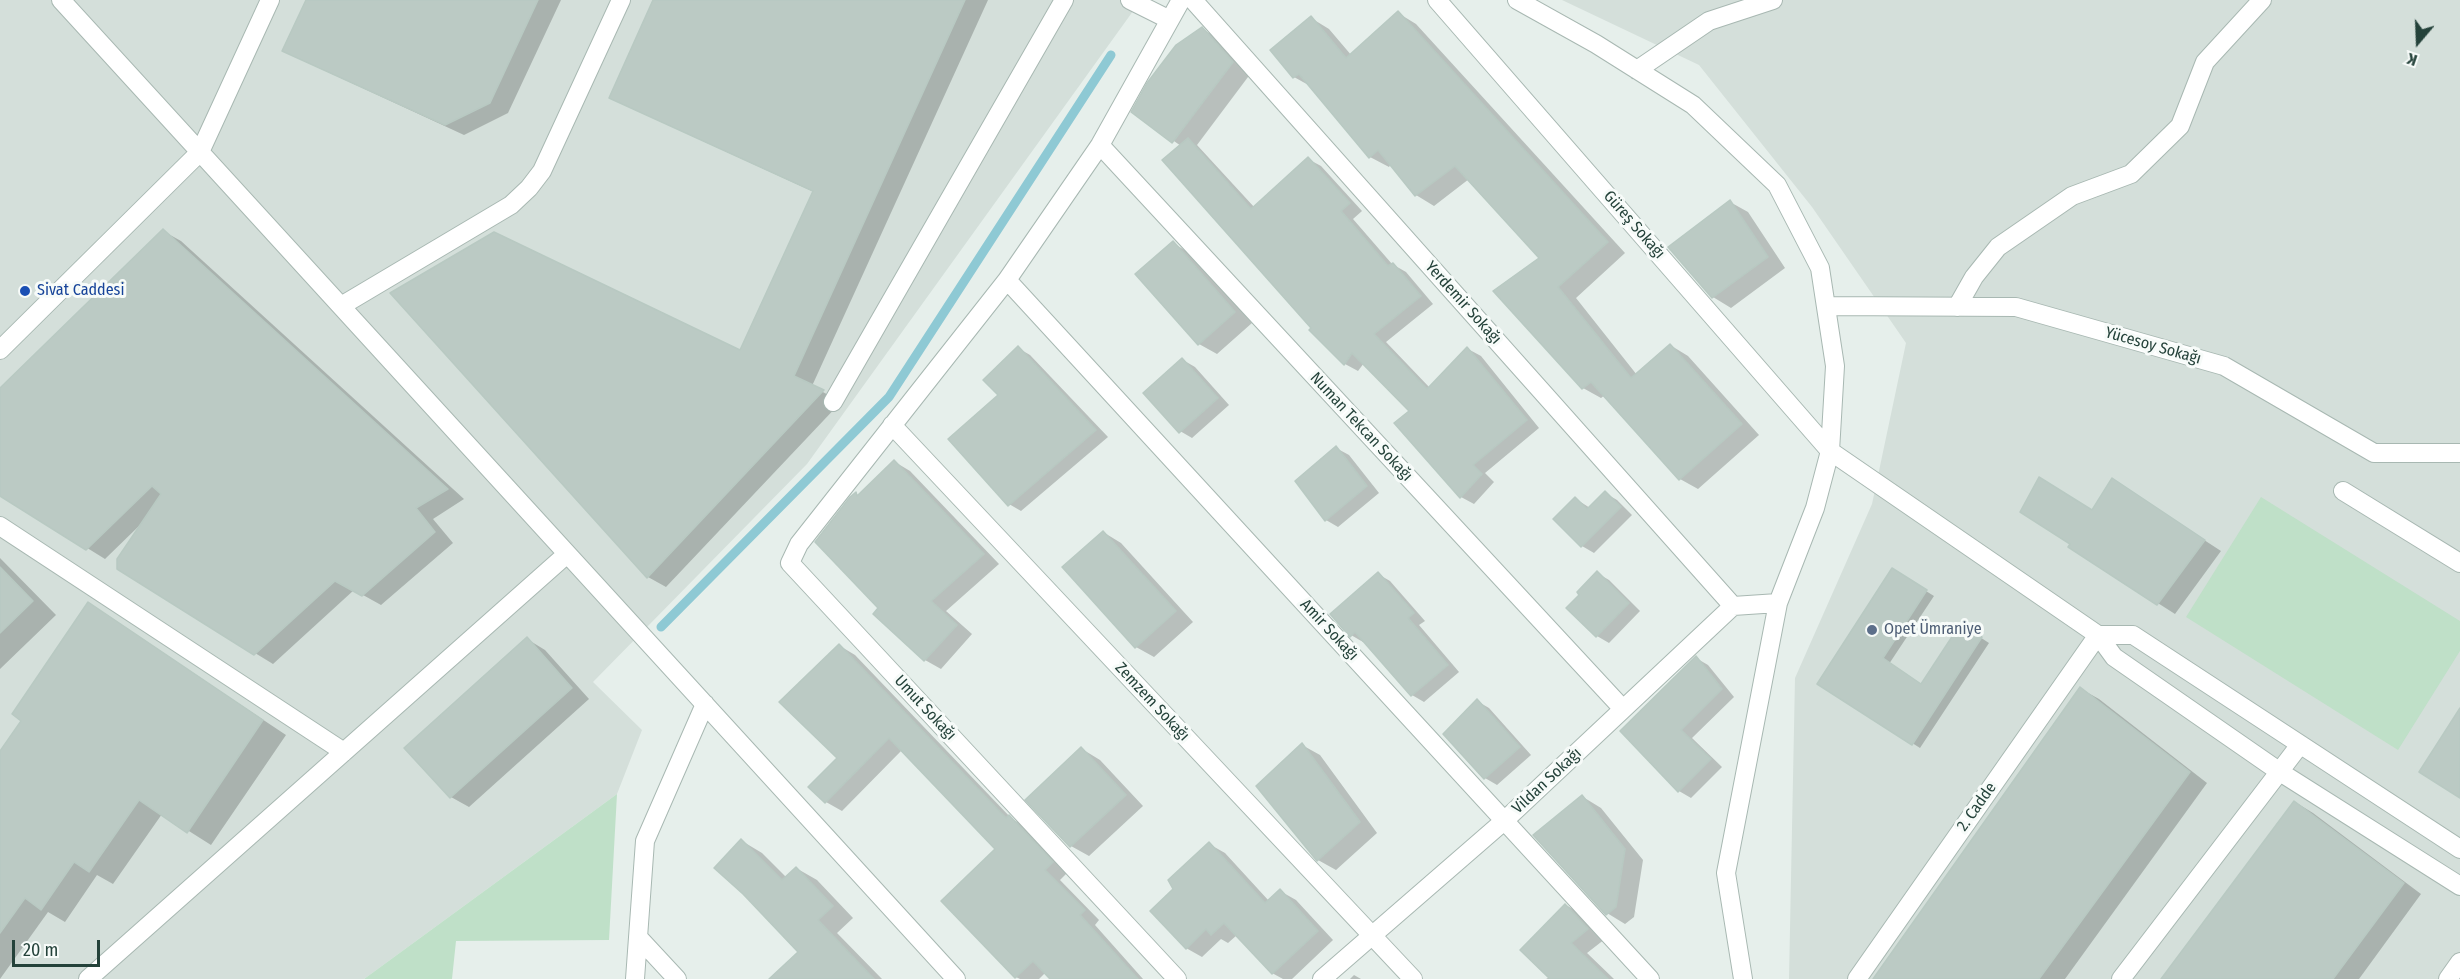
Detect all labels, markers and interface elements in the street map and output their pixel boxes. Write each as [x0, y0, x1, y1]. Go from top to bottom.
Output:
north arrow [2388, 12, 2448, 72]
text: K [2404, 49, 2419, 70]
street label: Güreş Sokağı [1599, 187, 1669, 263]
street label: Yerdemir Sokağı [1421, 258, 1505, 348]
place label: Sivat Caddesi [37, 281, 124, 301]
marker: Sivat Caddesi [18, 284, 32, 298]
street label: Yücesoy Sokağı [2103, 323, 2203, 369]
street label: Numan Tekcan Sokağı [1306, 369, 1416, 485]
street label: Amir Sokağı [1296, 595, 1362, 665]
place label: Opet Ümraniye [1884, 620, 1982, 640]
marker: Opet Ümraniye [1865, 623, 1879, 637]
street label: Zemzem Sokağı [1111, 659, 1193, 745]
street label: Umut Sokağı [890, 672, 960, 744]
street label: Vildan Sokağı [1508, 744, 1586, 818]
street label: 2. Cadde [1953, 779, 2001, 835]
scale bar [15, 928, 104, 966]
text: 20 m [23, 939, 58, 961]

